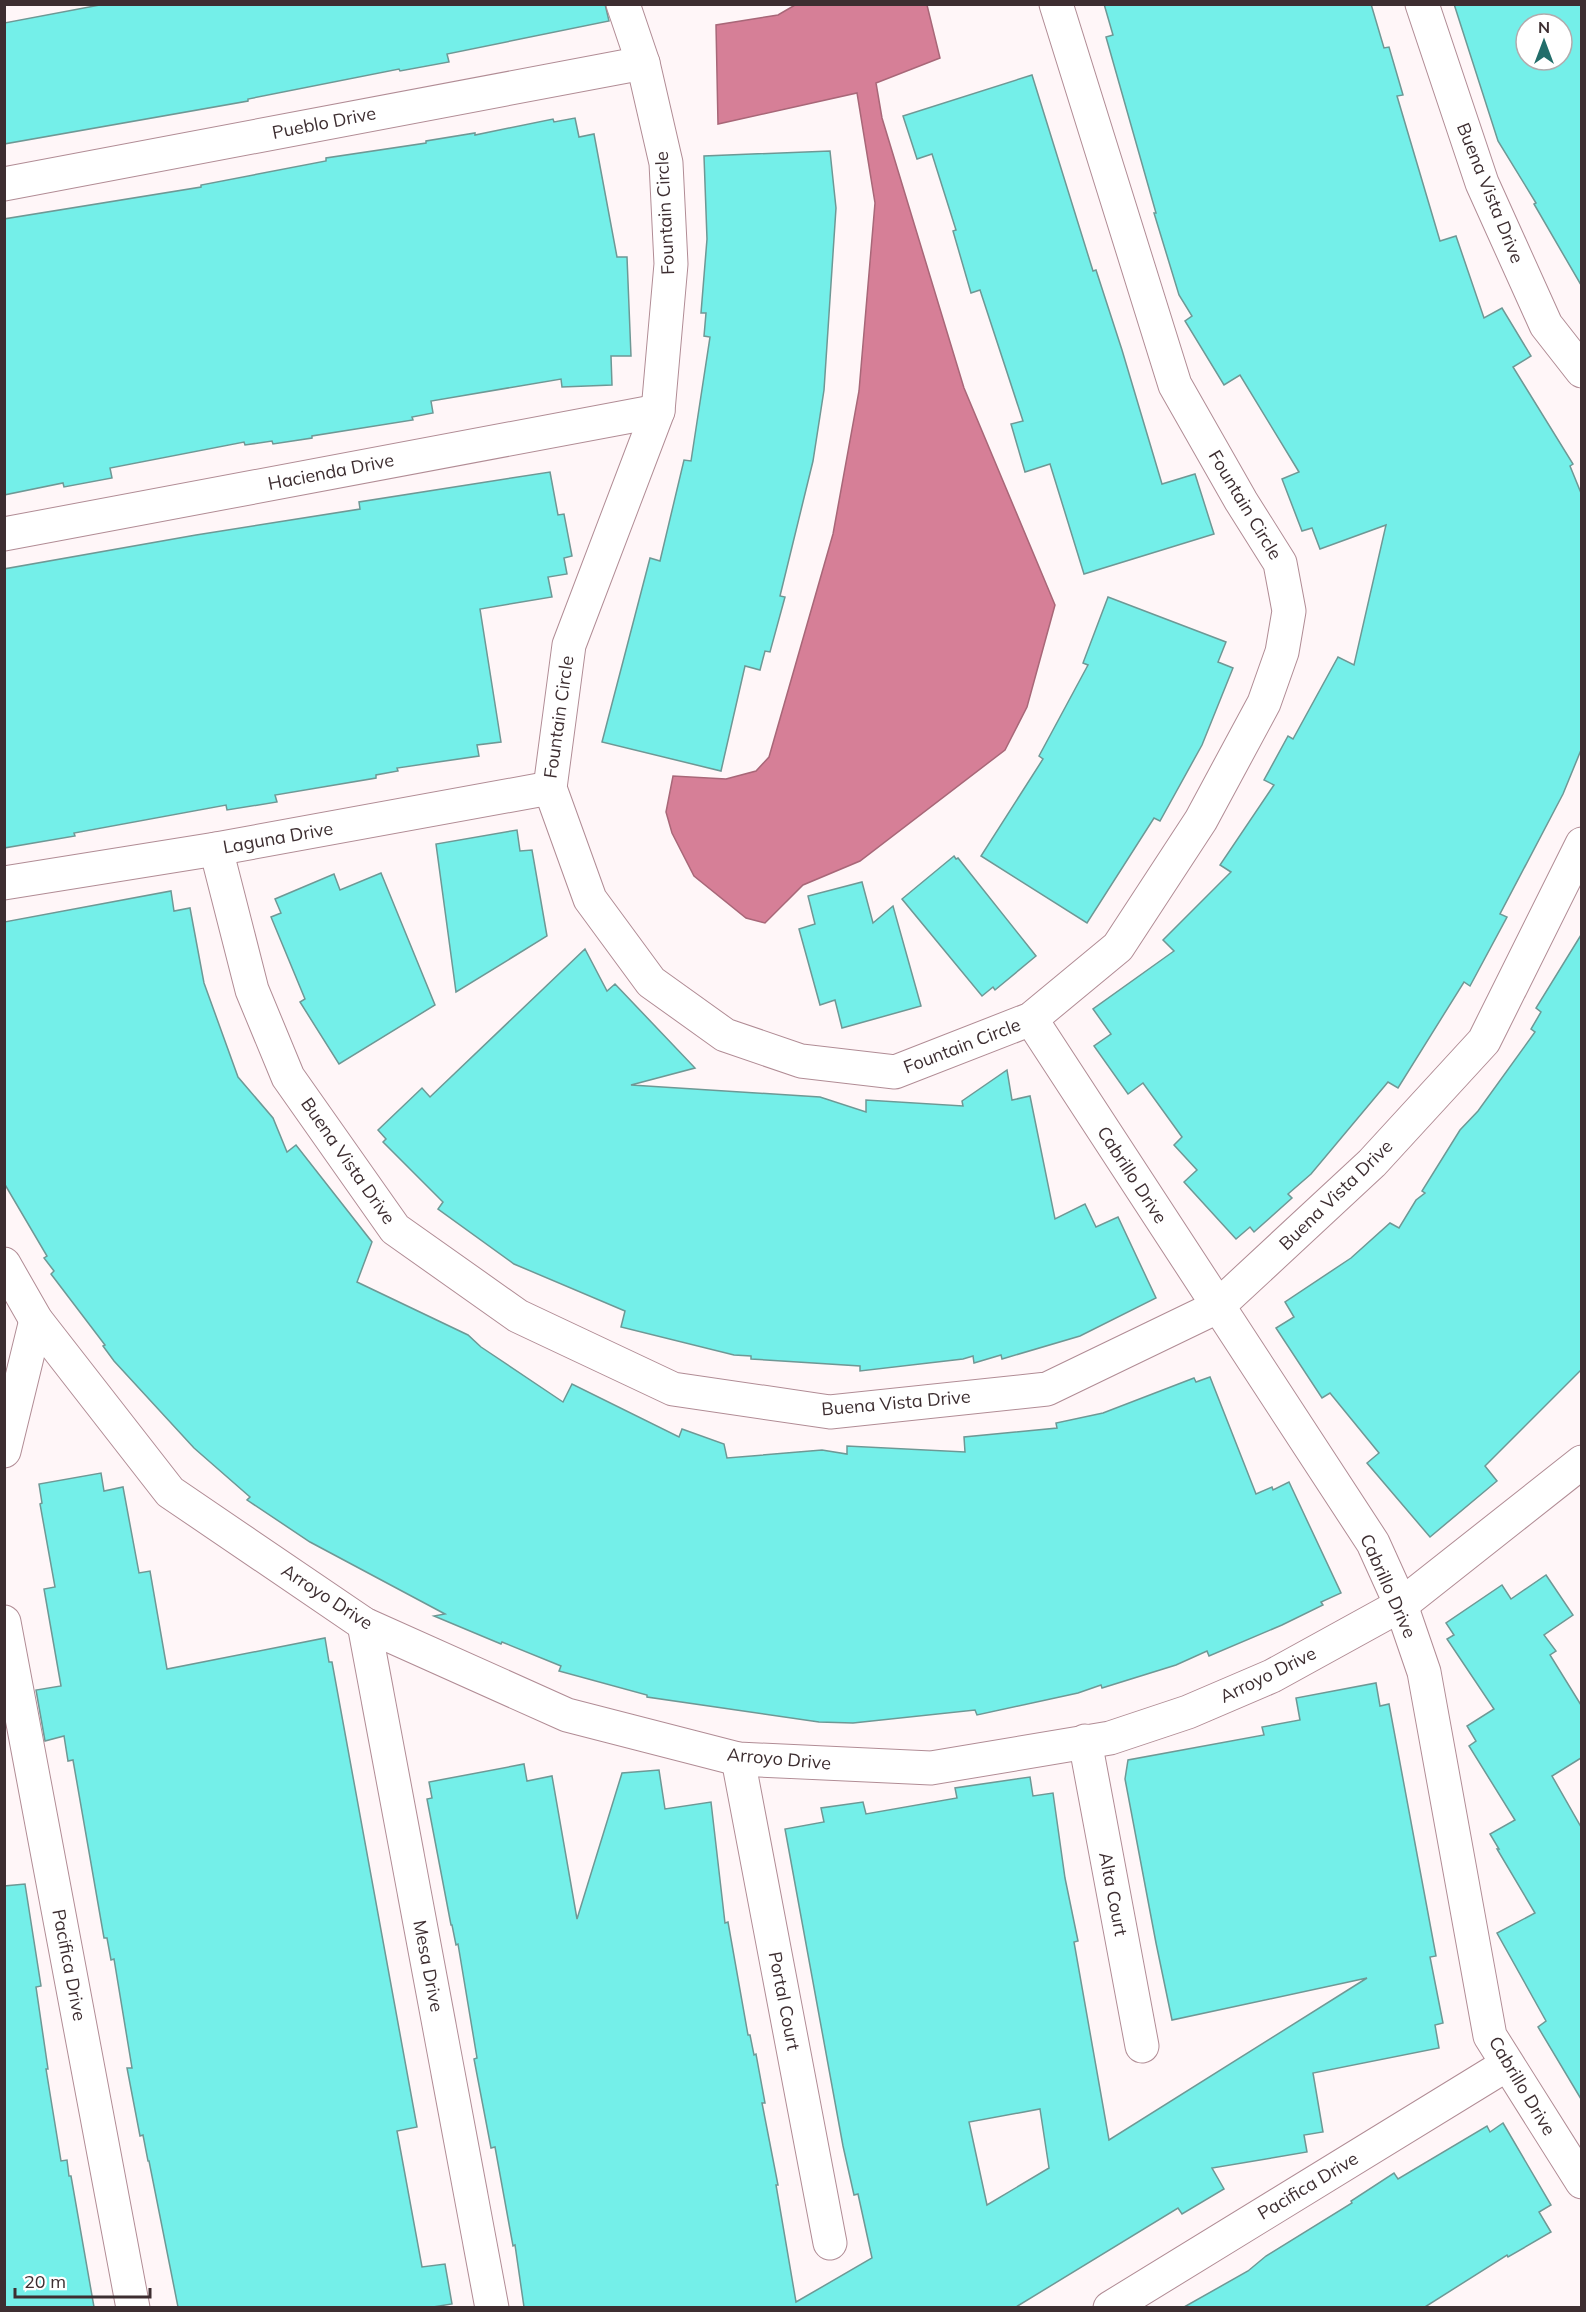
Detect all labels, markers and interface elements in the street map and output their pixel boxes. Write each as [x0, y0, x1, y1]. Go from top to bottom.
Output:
north arrow [1514, 12, 1574, 72]
text: N [1538, 17, 1550, 37]
street label: Pueblo Drive [270, 101, 378, 144]
street label: Buena Vista Drive [1452, 119, 1529, 266]
street label: Fountain Circle [650, 151, 679, 275]
street label: Fountain Circle [1204, 446, 1287, 564]
street label: Hacienda Drive [266, 448, 396, 495]
street label: Fountain Circle [539, 654, 578, 780]
street label: Laguna Drive [221, 817, 335, 859]
street label: Fountain Circle [900, 1013, 1024, 1078]
street label: Buena Vista Drive [296, 1093, 401, 1229]
street label: Cabrillo Drive [1092, 1122, 1172, 1228]
street label: Buena Vista Drive [1274, 1134, 1397, 1255]
street label: Buena Vista Drive [821, 1385, 971, 1420]
street label: Cabrillo Drive [1355, 1530, 1422, 1641]
street label: Arroyo Drive [277, 1559, 377, 1635]
street label: Arroyo Drive [1216, 1641, 1320, 1708]
street label: Arroyo Drive [726, 1743, 832, 1774]
street label: Alta Court [1094, 1850, 1133, 1938]
street label: Pacifica Drive [47, 1907, 92, 2023]
street label: Mesa Drive [408, 1918, 449, 2014]
street label: Portal Court [764, 1949, 805, 2052]
street label: Cabrillo Drive [1484, 2032, 1561, 2139]
street label: Pacifica Drive [1253, 2147, 1362, 2225]
scale bar [15, 2261, 150, 2299]
text: 20 m [24, 2270, 66, 2293]

